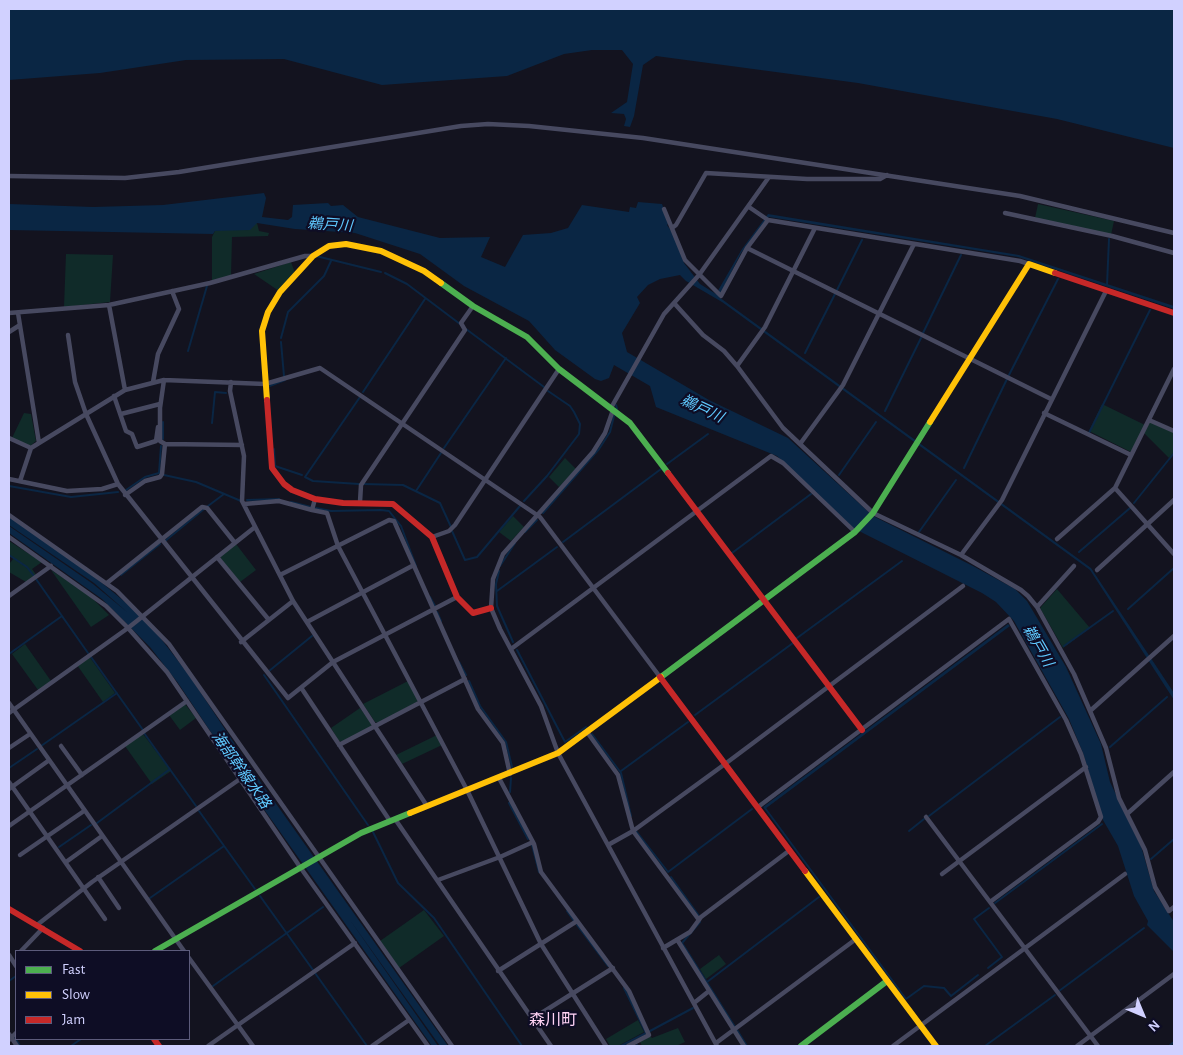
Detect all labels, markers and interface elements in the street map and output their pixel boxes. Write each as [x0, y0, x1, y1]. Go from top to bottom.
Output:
water label: 鵜戸川 [307, 214, 353, 236]
water label: 鵜戸川 [678, 391, 726, 427]
water label: 鵜戸川 [1019, 622, 1057, 670]
water label: 海部幹線水路 [208, 728, 274, 812]
legend [15, 950, 190, 1040]
text: Fast [62, 962, 85, 977]
text: Slow [62, 987, 90, 1002]
north arrow [1118, 990, 1168, 1040]
district label: 森川町 [529, 1010, 577, 1030]
text: Jam [62, 1012, 85, 1027]
text: N [1145, 1017, 1162, 1034]

